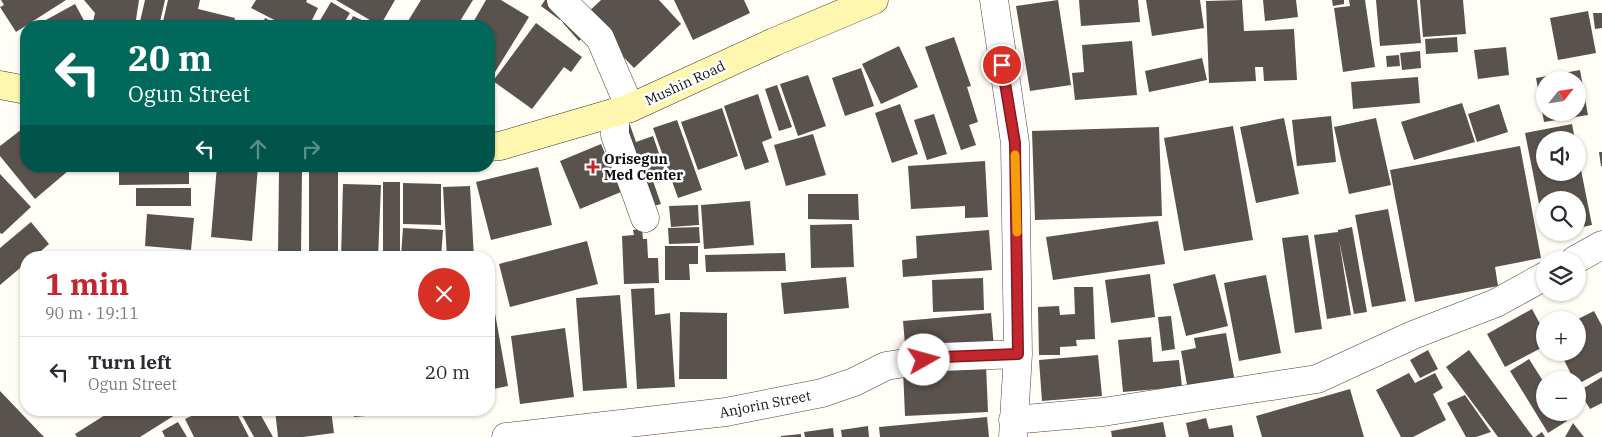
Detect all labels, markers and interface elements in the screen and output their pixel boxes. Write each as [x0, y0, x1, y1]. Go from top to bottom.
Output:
text: 20 m [128, 35, 212, 81]
icon: left [45, 40, 110, 105]
pin [981, 44, 1023, 86]
icon: arrive [988, 51, 1016, 79]
street label: Mushin Road [642, 56, 728, 109]
north arrow [1536, 71, 1586, 121]
map controls [1536, 71, 1586, 421]
text: Ogun Street [128, 79, 250, 108]
button: sound [1536, 131, 1586, 181]
icon: left [191, 135, 219, 163]
icon: ahead [244, 135, 272, 163]
icon: right [297, 135, 325, 163]
place label: Orisegun Med Center [604, 150, 683, 184]
marker: Orisegun Med Center [586, 160, 600, 174]
button: search [1536, 191, 1586, 241]
button: layers [1536, 251, 1586, 301]
text: 1 min [45, 264, 129, 303]
button: close [418, 268, 470, 320]
text: 90 m · 19:11 [45, 303, 139, 323]
button: + [1536, 311, 1586, 361]
position arrow [897, 333, 949, 385]
text: Turn left [88, 350, 171, 374]
icon: left [45, 358, 73, 386]
text: 20 m [425, 360, 470, 384]
button: − [1536, 371, 1586, 421]
text: Ogun Street [88, 374, 177, 394]
street label: Anjorin Street [718, 386, 812, 422]

